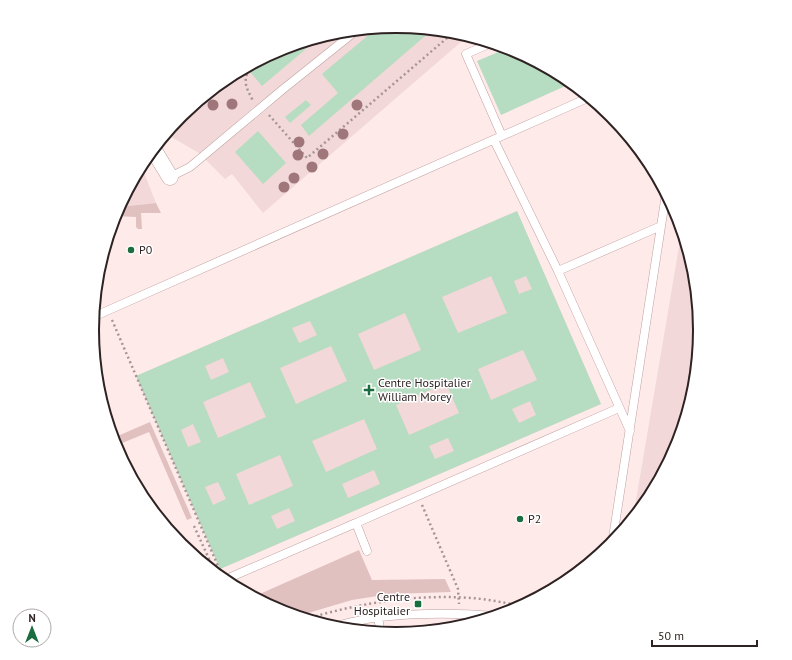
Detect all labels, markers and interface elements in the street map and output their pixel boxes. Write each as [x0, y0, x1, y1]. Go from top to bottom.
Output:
place label: P0 [139, 242, 153, 257]
marker: P0 [126, 245, 136, 255]
place label: Centre Hospitalier William Morey [378, 375, 471, 404]
marker: Centre Hospitalier William Morey [363, 384, 375, 396]
place label: P2 [528, 511, 541, 526]
marker: P2 [515, 514, 525, 524]
place label: Centre Hospitalier [354, 589, 410, 618]
marker: Centre Hospitalier [413, 599, 423, 609]
north arrow [12, 608, 52, 648]
text: N [28, 611, 36, 625]
scale bar [652, 622, 757, 648]
text: 50 m [658, 628, 684, 643]

